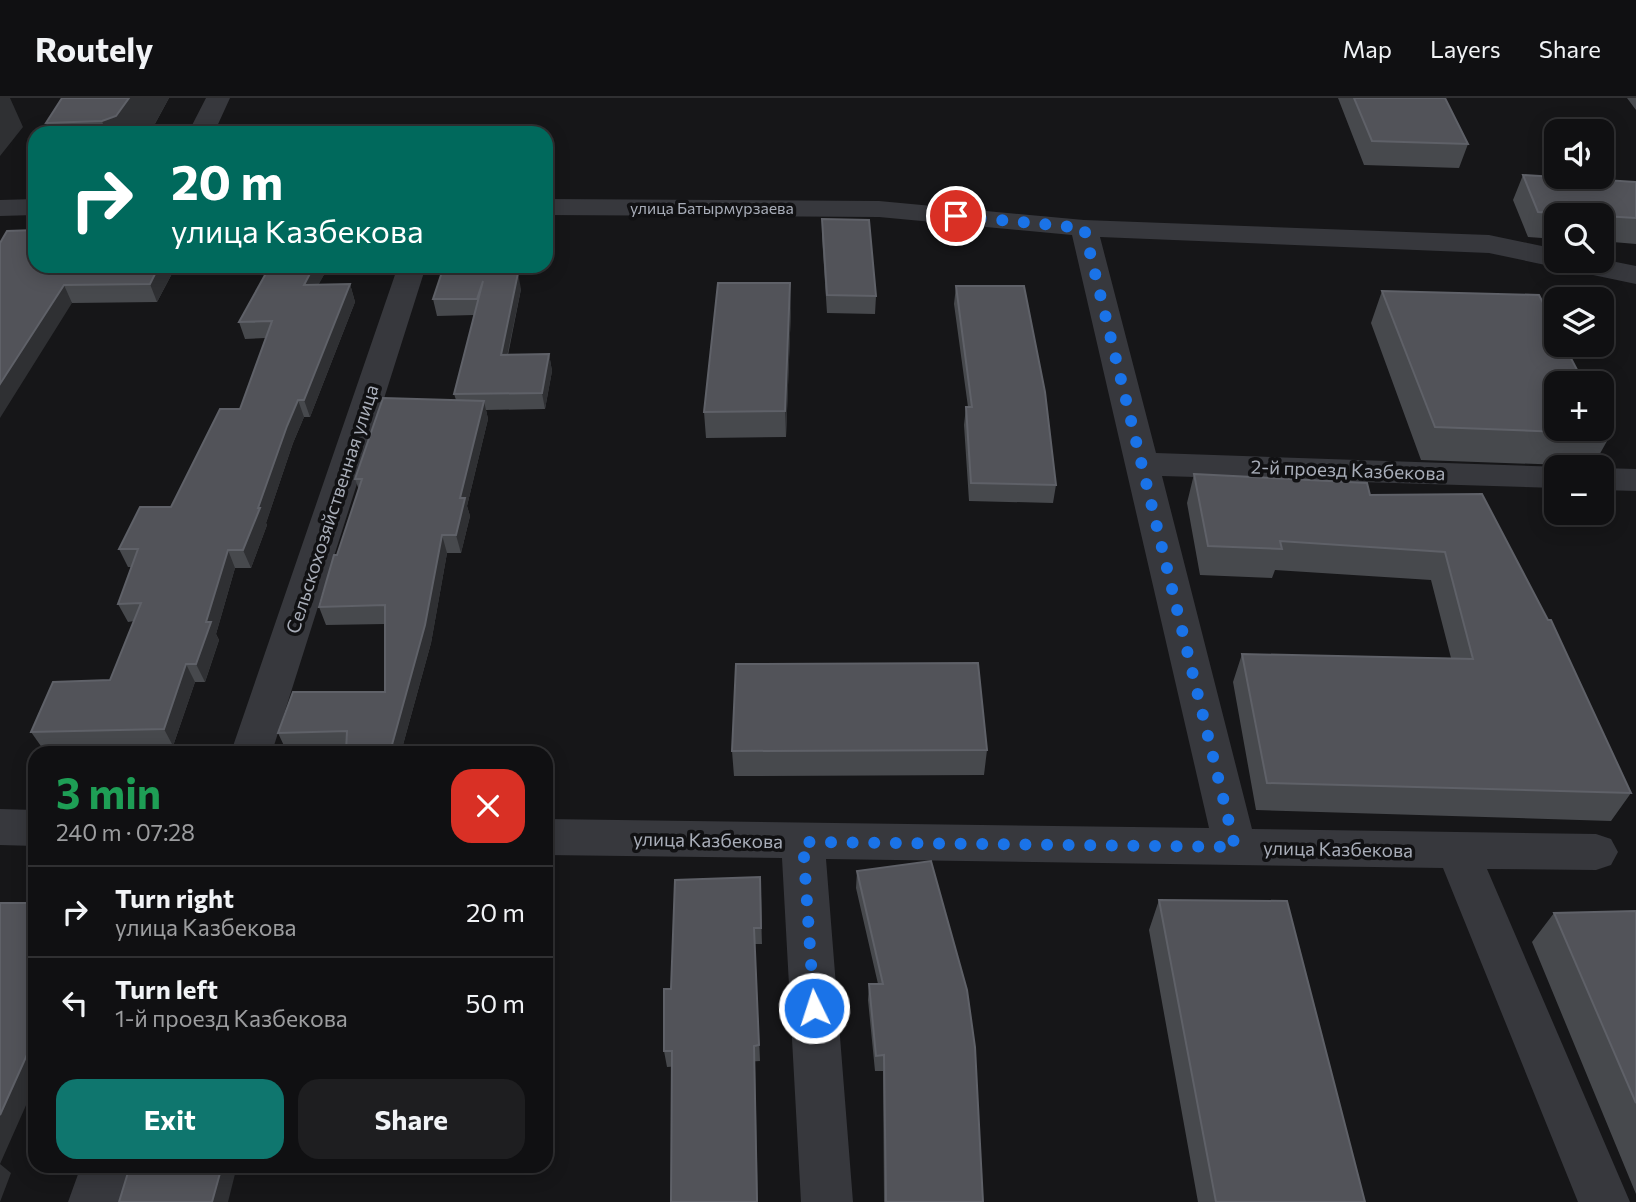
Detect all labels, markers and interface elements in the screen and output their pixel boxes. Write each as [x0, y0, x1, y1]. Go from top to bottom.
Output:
text: Routely [35, 28, 153, 69]
text: Map [1343, 34, 1392, 63]
text: Layers [1430, 34, 1501, 63]
text: Share [1539, 34, 1601, 63]
map controls [1544, 119, 1614, 525]
button: sound [1544, 119, 1614, 189]
text: 20 m [171, 150, 283, 210]
icon: right [56, 154, 147, 245]
pin [926, 186, 986, 246]
icon: arrive [937, 197, 975, 235]
street label: улица Батырмурзаева [630, 198, 794, 217]
button: search [1544, 203, 1614, 273]
text: улица Казбекова [171, 210, 424, 250]
button: layers [1544, 287, 1614, 357]
button: + [1544, 371, 1614, 441]
street label: Сельскохозяйственная улица [280, 381, 383, 636]
street label: 2-й проезд Казбекова [1250, 455, 1446, 484]
button: − [1544, 455, 1614, 525]
text: 3 min [56, 766, 161, 818]
button: close [451, 769, 525, 843]
text: 240 m · 07:28 [56, 818, 195, 846]
street label: улица Казбекова [633, 827, 783, 852]
street label: улица Казбекова [1263, 836, 1413, 861]
text: Turn right [115, 882, 234, 913]
icon: right [56, 893, 94, 931]
text: 20 m [466, 896, 525, 927]
text: улица Казбекова [115, 913, 297, 941]
position arrow [777, 971, 851, 1045]
text: Turn left [115, 973, 218, 1004]
icon: left [56, 984, 94, 1022]
text: 50 m [465, 987, 525, 1018]
text: 1-й проезд Казбекова [115, 1004, 348, 1032]
button: Exit [56, 1079, 284, 1159]
button: Share [298, 1079, 525, 1159]

